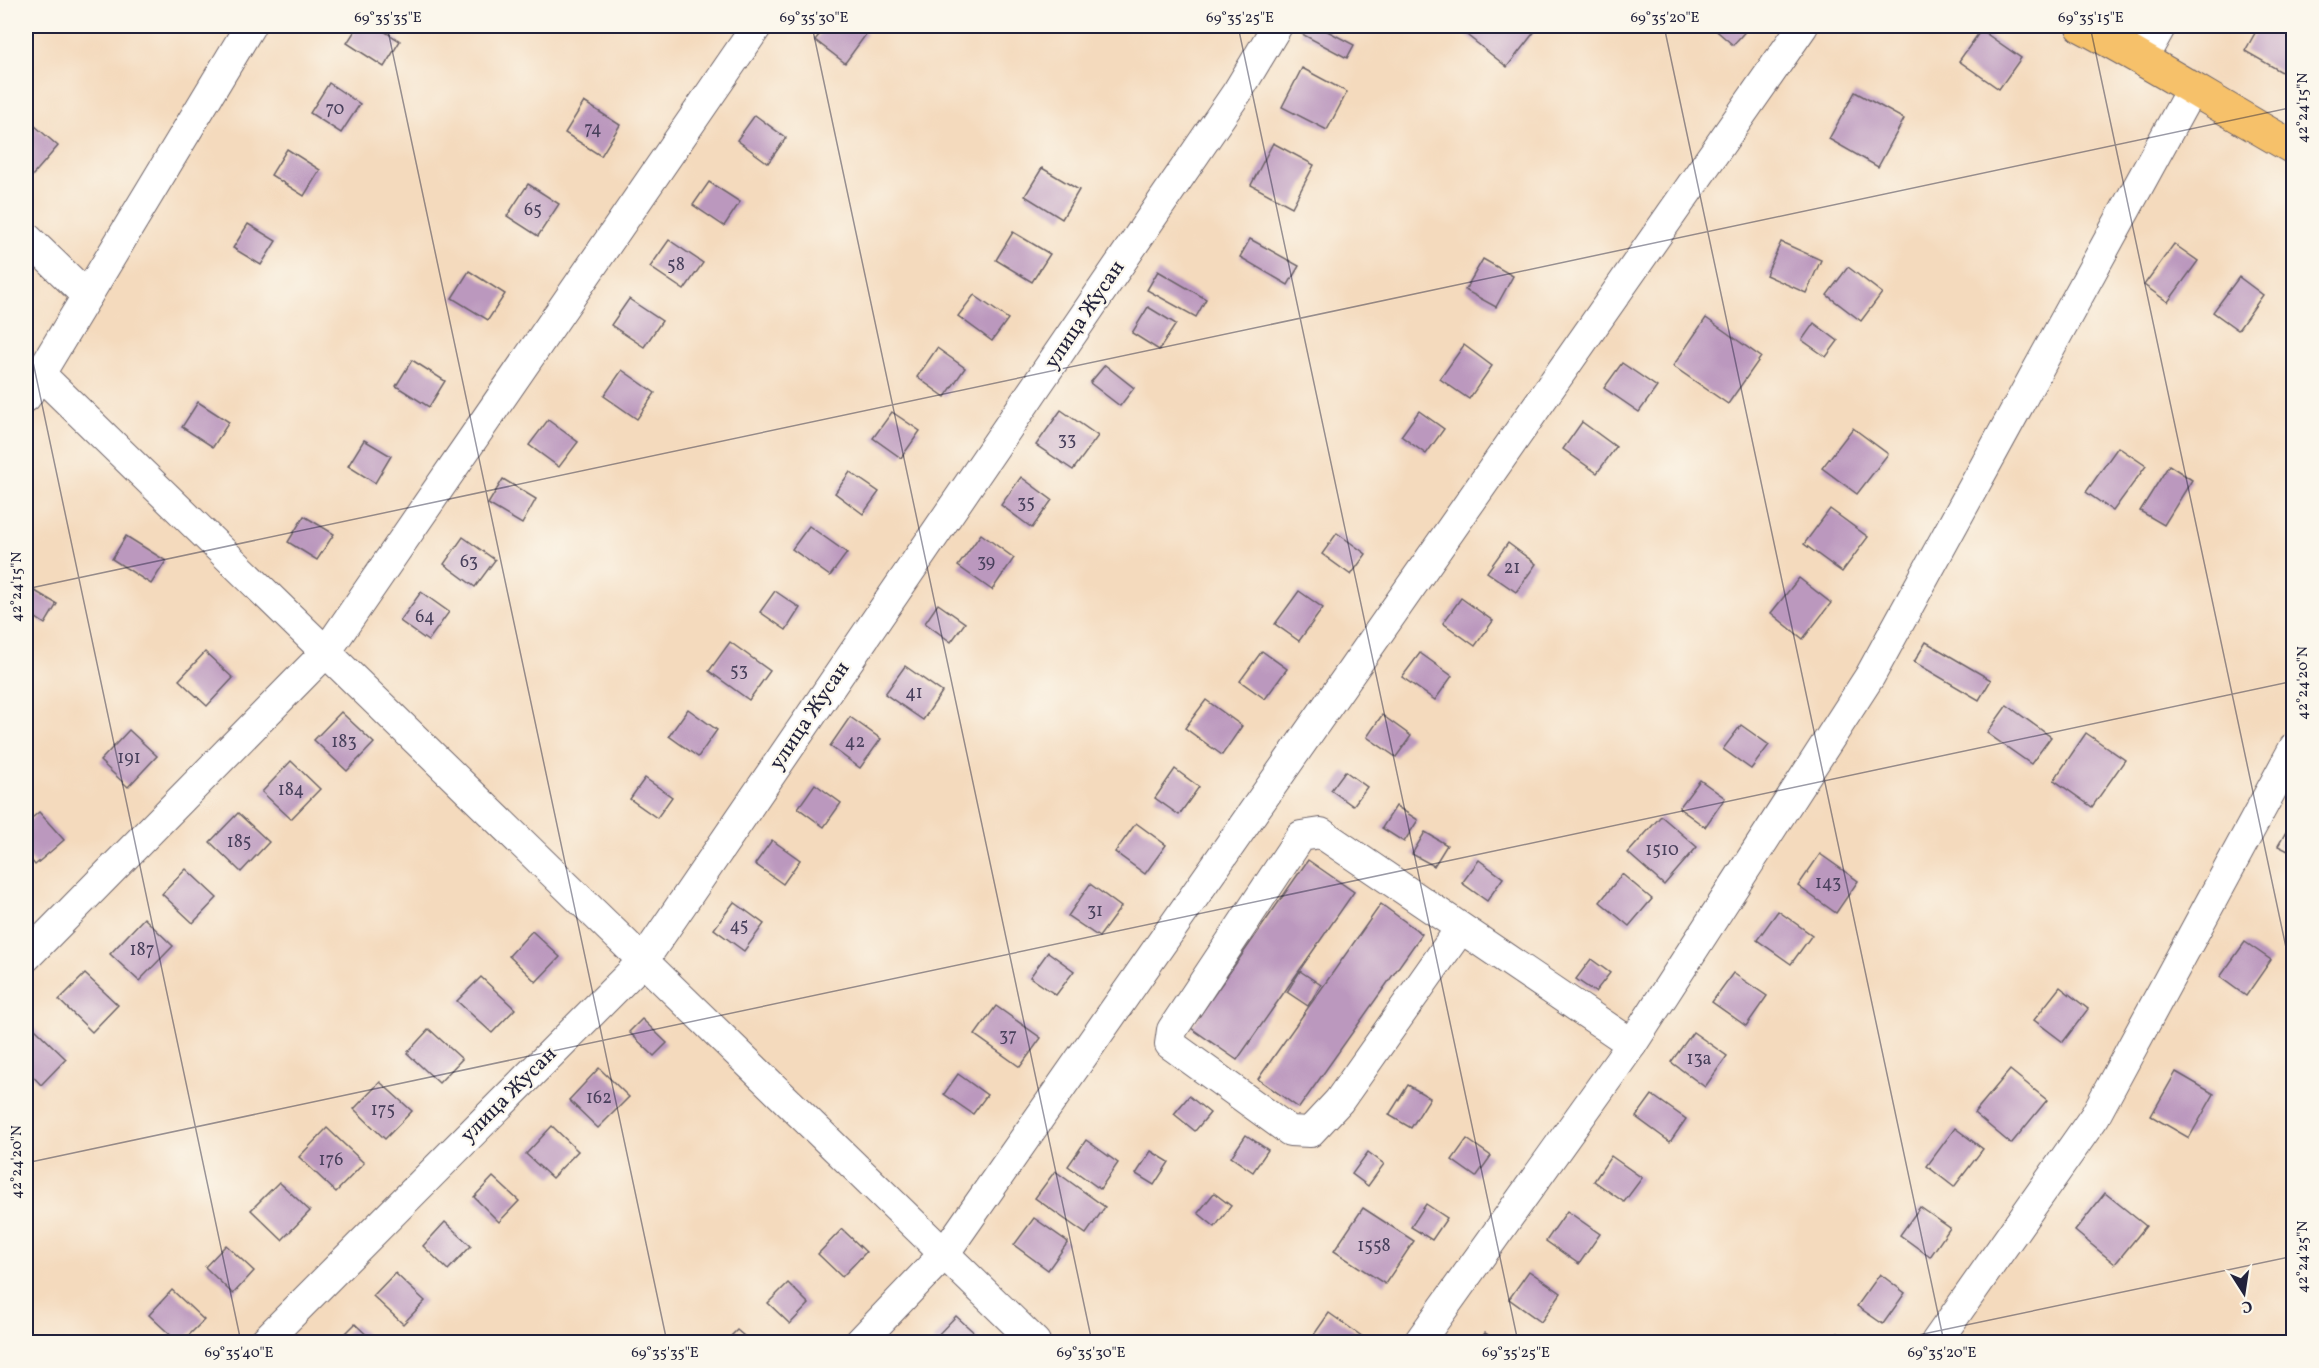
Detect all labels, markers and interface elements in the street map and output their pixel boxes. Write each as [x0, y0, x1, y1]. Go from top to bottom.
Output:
text: 69°35'35"E [354, 8, 422, 29]
text: 69°35'30"E [780, 8, 848, 29]
text: 69°35'25"E [1206, 8, 1274, 29]
text: 69°35'20"E [1630, 8, 1700, 29]
text: 69°35'15"E [2058, 8, 2124, 29]
text: 42°24'15"N [2293, 73, 2314, 143]
house number: 70 [326, 97, 345, 122]
house number: 74 [584, 117, 602, 142]
house number: 65 [524, 198, 542, 223]
house number: 58 [667, 253, 685, 278]
street label: улица Жусан [1038, 255, 1132, 375]
house number: 33 [1058, 428, 1076, 453]
house number: 35 [1017, 491, 1035, 516]
house number: 63 [460, 550, 478, 575]
house number: 39 [977, 550, 995, 575]
text: 42°24'15"N [7, 552, 28, 622]
house number: 21 [1504, 556, 1520, 581]
house number: 64 [415, 605, 435, 630]
text: 42°24'20"N [2293, 646, 2314, 720]
street label: улица Жусан [763, 656, 857, 776]
house number: 53 [730, 659, 748, 684]
house number: 41 [905, 681, 923, 706]
house number: 183 [331, 730, 357, 755]
house number: 42 [845, 730, 865, 755]
house number: 191 [117, 746, 141, 771]
house number: 184 [278, 778, 304, 803]
house number: 185 [227, 830, 251, 855]
house number: 1510 [1645, 838, 1679, 863]
house number: 143 [1815, 871, 1841, 896]
house number: 31 [1087, 899, 1103, 924]
house number: 45 [730, 914, 748, 939]
house number: 187 [130, 938, 154, 963]
house number: 37 [999, 1024, 1017, 1049]
street label: улица Жусан [454, 1040, 564, 1150]
house number: 13а [1686, 1047, 1712, 1072]
house number: 162 [586, 1086, 612, 1111]
house number: 175 [371, 1098, 395, 1123]
text: 42°24'20"N [7, 1125, 28, 1199]
house number: 176 [319, 1148, 343, 1173]
text: 42°24'25"N [2293, 1221, 2314, 1293]
house number: 1558 [1357, 1234, 1391, 1259]
north arrow [2214, 1263, 2274, 1323]
text: С [2239, 1294, 2254, 1318]
text: 69°35'40"E [205, 1343, 273, 1364]
text: 69°35'35"E [631, 1343, 699, 1364]
text: 69°35'30"E [1057, 1343, 1125, 1364]
text: 69°35'25"E [1482, 1343, 1550, 1364]
text: 69°35'20"E [1907, 1343, 1977, 1364]

